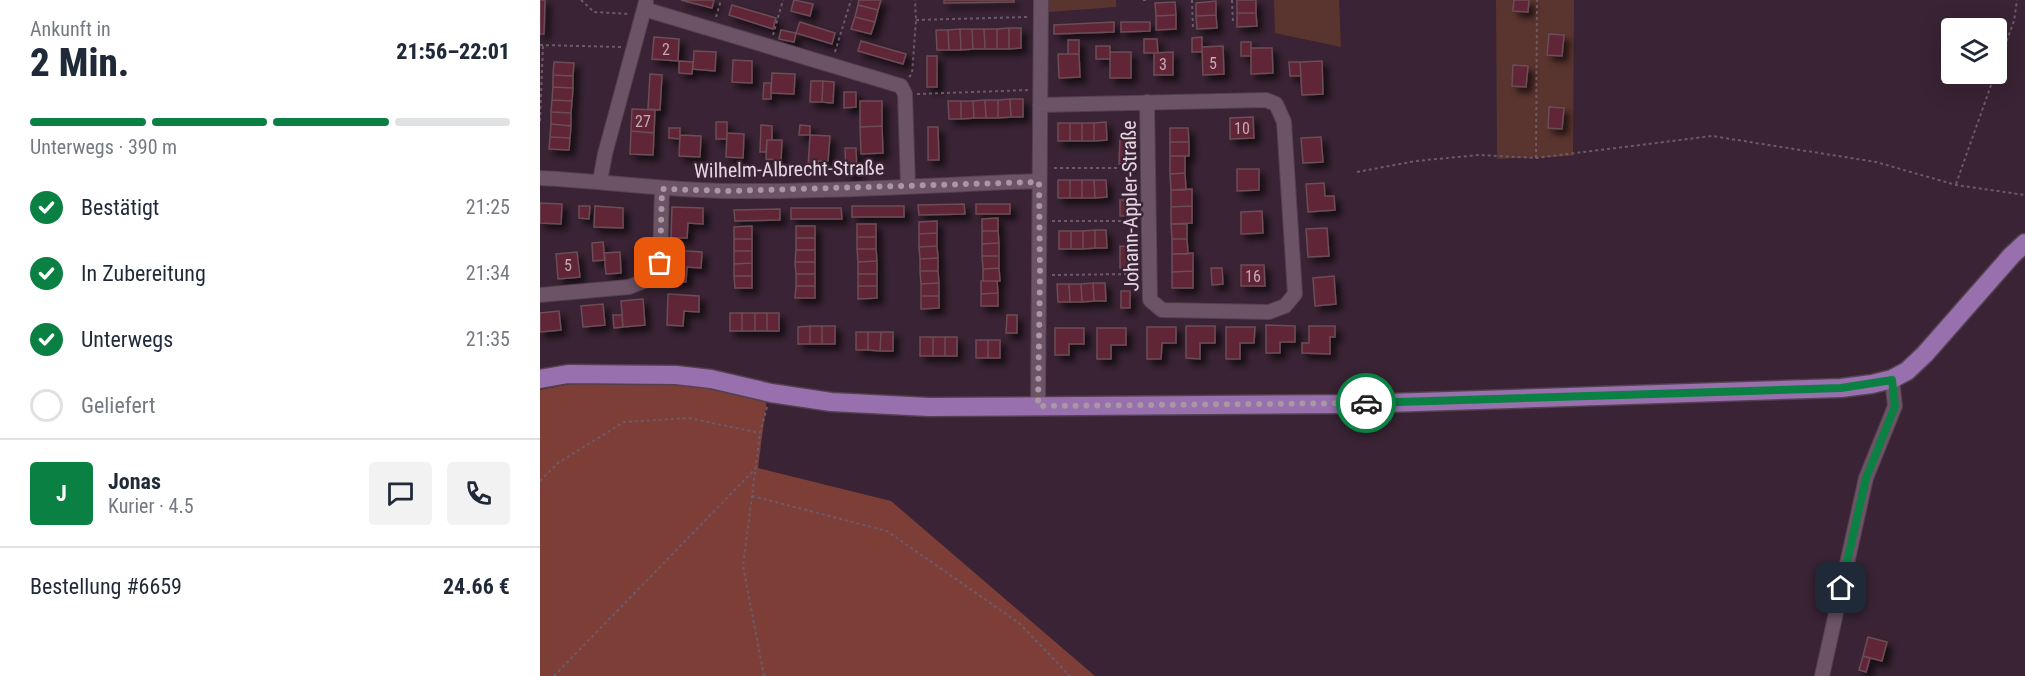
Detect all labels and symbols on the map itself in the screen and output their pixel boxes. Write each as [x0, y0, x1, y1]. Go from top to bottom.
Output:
house number: 2 [662, 40, 670, 59]
house number: 5 [1209, 54, 1217, 73]
house number: 3 [1159, 55, 1167, 74]
house number: 27 [635, 112, 651, 131]
house number: 10 [1234, 119, 1250, 138]
street label: Johann-Appler-Straße [1117, 120, 1143, 292]
street label: Wilhelm-Albrecht-Straße [694, 155, 884, 183]
pin [634, 237, 685, 288]
house number: 5 [564, 256, 572, 275]
house number: 16 [1245, 267, 1261, 286]
courier [1336, 373, 1396, 433]
pin [1815, 562, 1866, 613]

